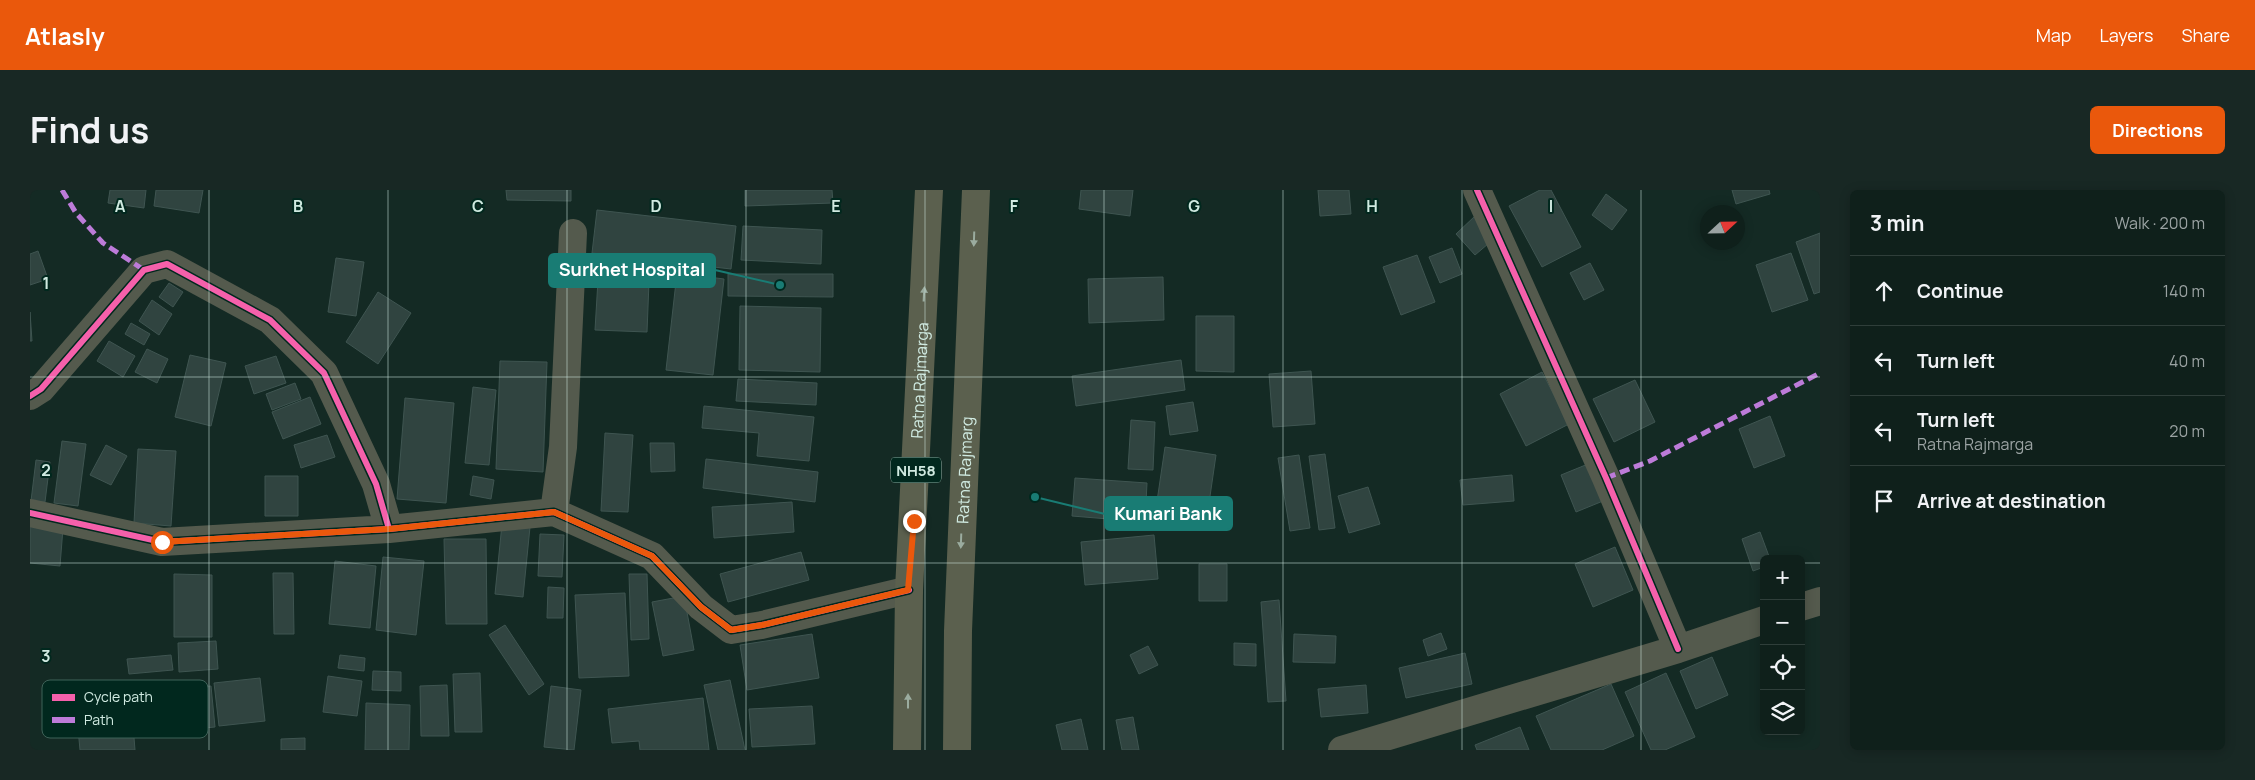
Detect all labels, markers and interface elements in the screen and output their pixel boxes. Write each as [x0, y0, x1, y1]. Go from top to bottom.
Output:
text: Atlasly [25, 19, 105, 52]
text: Map [2036, 23, 2071, 47]
text: Layers [2099, 23, 2153, 47]
text: Share [2181, 23, 2230, 47]
text: Find us [30, 106, 149, 154]
button: Directions [2090, 106, 2225, 154]
text: A [115, 195, 126, 217]
text: B [293, 195, 303, 217]
text: C [472, 195, 484, 217]
text: D [650, 195, 662, 217]
text: E [831, 195, 841, 217]
text: F [1010, 195, 1019, 217]
text: G [1188, 195, 1200, 217]
text: H [1366, 195, 1378, 217]
text: I [1549, 195, 1553, 217]
north arrow [1700, 205, 1745, 250]
text: 3 min [1870, 209, 1924, 237]
text: Walk · 200 m [2115, 212, 2205, 234]
one-way arrow [969, 231, 977, 247]
callout: Surkhet Hospital [549, 254, 715, 287]
text: Surkhet Hospital [559, 257, 705, 281]
text: 1 [42, 272, 50, 294]
icon: ahead [1870, 277, 1898, 305]
text: Continue [1917, 278, 2003, 304]
text: 140 m [2163, 280, 2205, 302]
one-way arrow [921, 286, 929, 302]
street label: Ratna Rajmarga [906, 322, 933, 439]
icon: left [1870, 347, 1898, 375]
text: Turn left [1917, 348, 1995, 374]
text: 40 m [2169, 350, 2205, 372]
text: Turn left [1917, 407, 1995, 433]
street label: Ratna Rajmarg [951, 416, 978, 524]
icon: left [1870, 417, 1898, 445]
text: 20 m [2169, 420, 2205, 442]
text: Ratna Rajmarga [1917, 433, 2033, 455]
road number: NH58 [891, 458, 941, 482]
text: 2 [41, 459, 51, 481]
icon: arrive [1870, 487, 1898, 515]
text: Arrive at destination [1917, 488, 2106, 514]
callout: Kumari Bank [1105, 497, 1232, 530]
text: Kumari Bank [1114, 501, 1223, 525]
route end [903, 510, 926, 533]
route start [151, 531, 174, 554]
one-way arrow [957, 533, 965, 549]
map controls [1760, 555, 1805, 735]
button: + [1760, 555, 1805, 600]
button: − [1760, 600, 1805, 645]
text: 3 [41, 645, 51, 667]
button: locate [1760, 645, 1805, 690]
legend [42, 680, 208, 738]
text: Cycle path [84, 687, 153, 706]
button: layers [1760, 690, 1805, 735]
one-way arrow [904, 693, 912, 709]
text: Path [84, 710, 114, 729]

